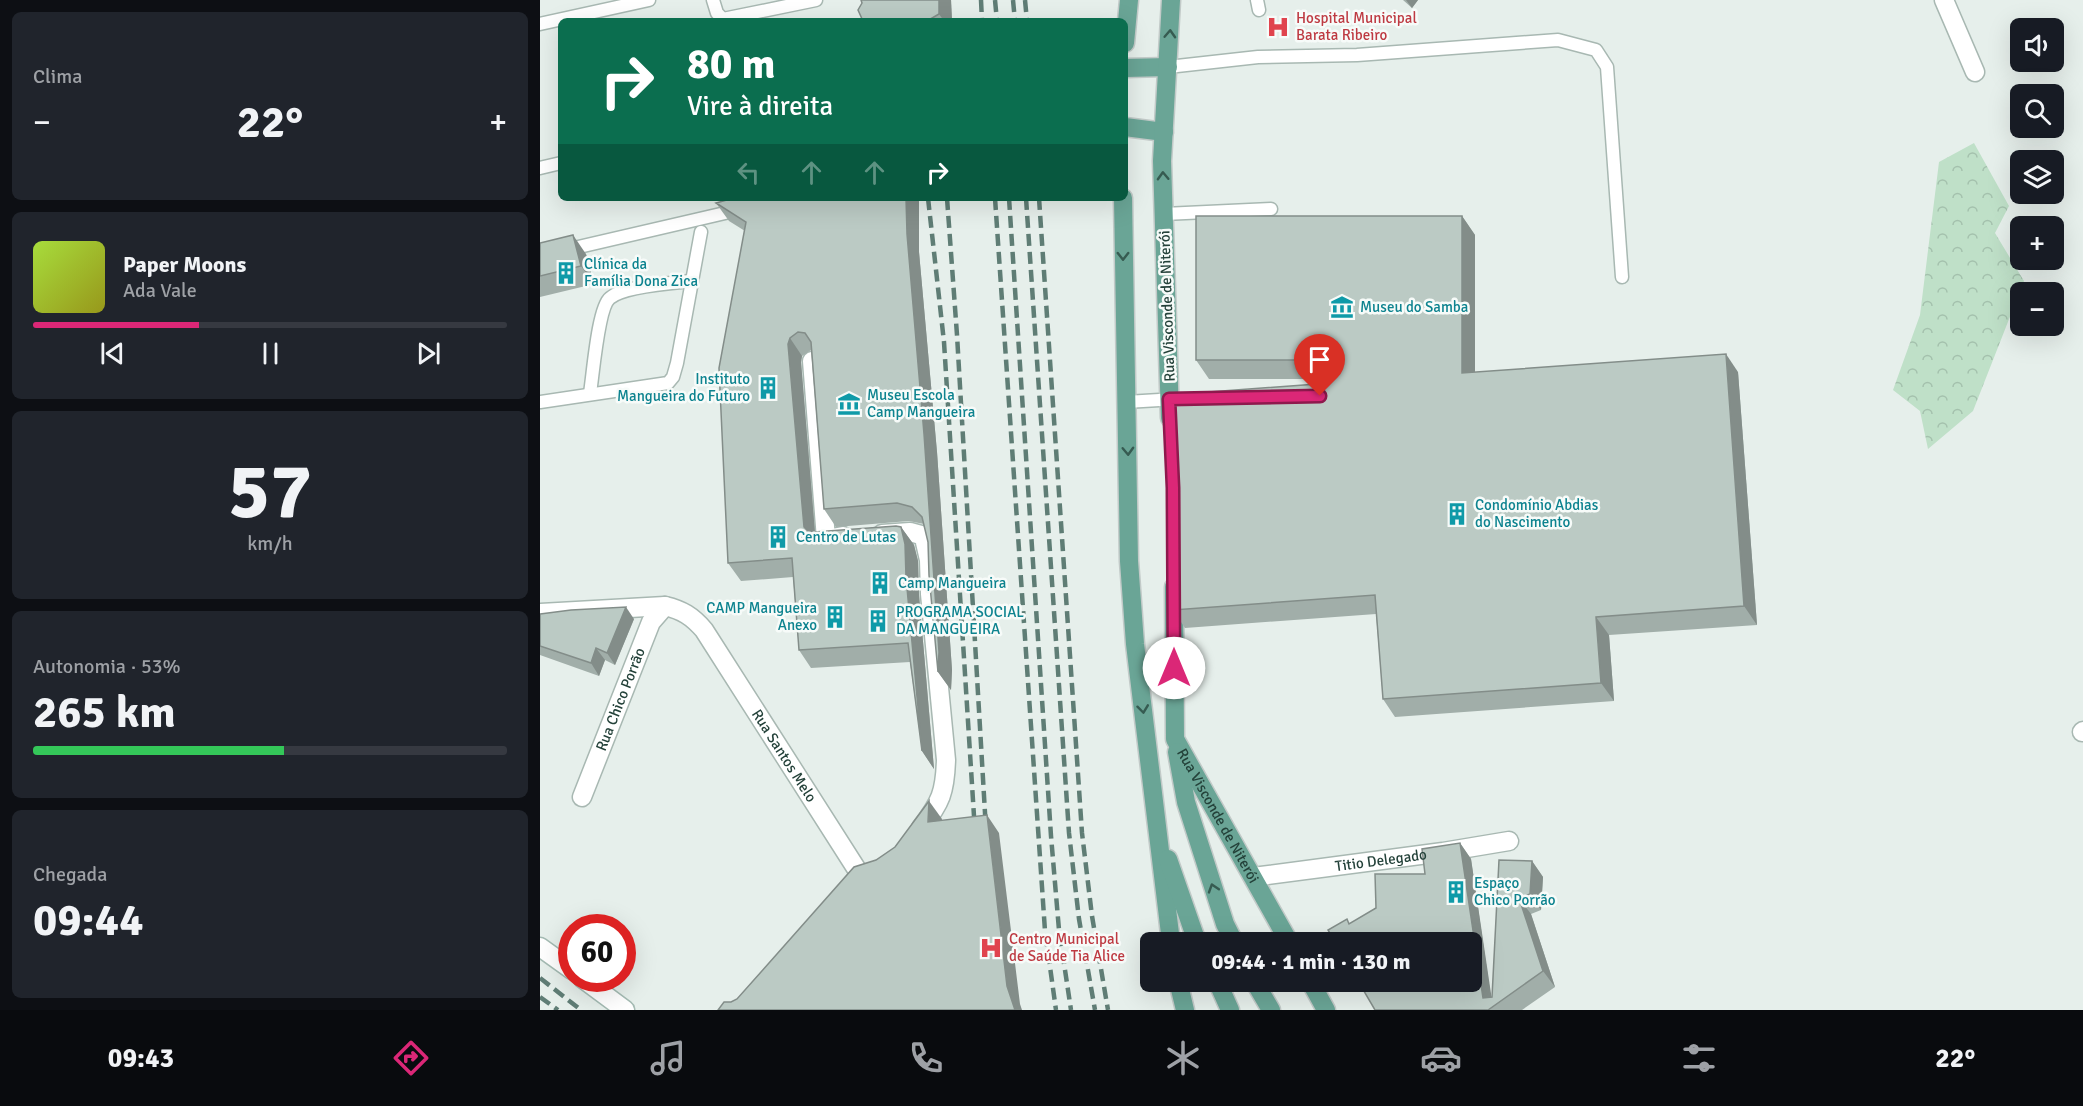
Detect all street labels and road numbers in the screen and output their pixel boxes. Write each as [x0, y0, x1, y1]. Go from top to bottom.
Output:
street label: Rua Visconde de Niterói [1155, 230, 1179, 382]
street label: Rua Chico Porrão [592, 645, 649, 754]
street label: Rua Santos Melo [748, 706, 821, 806]
street label: Rua Visconde de Niterói [1173, 745, 1263, 886]
street label: Titio Delegado [1334, 845, 1428, 875]

